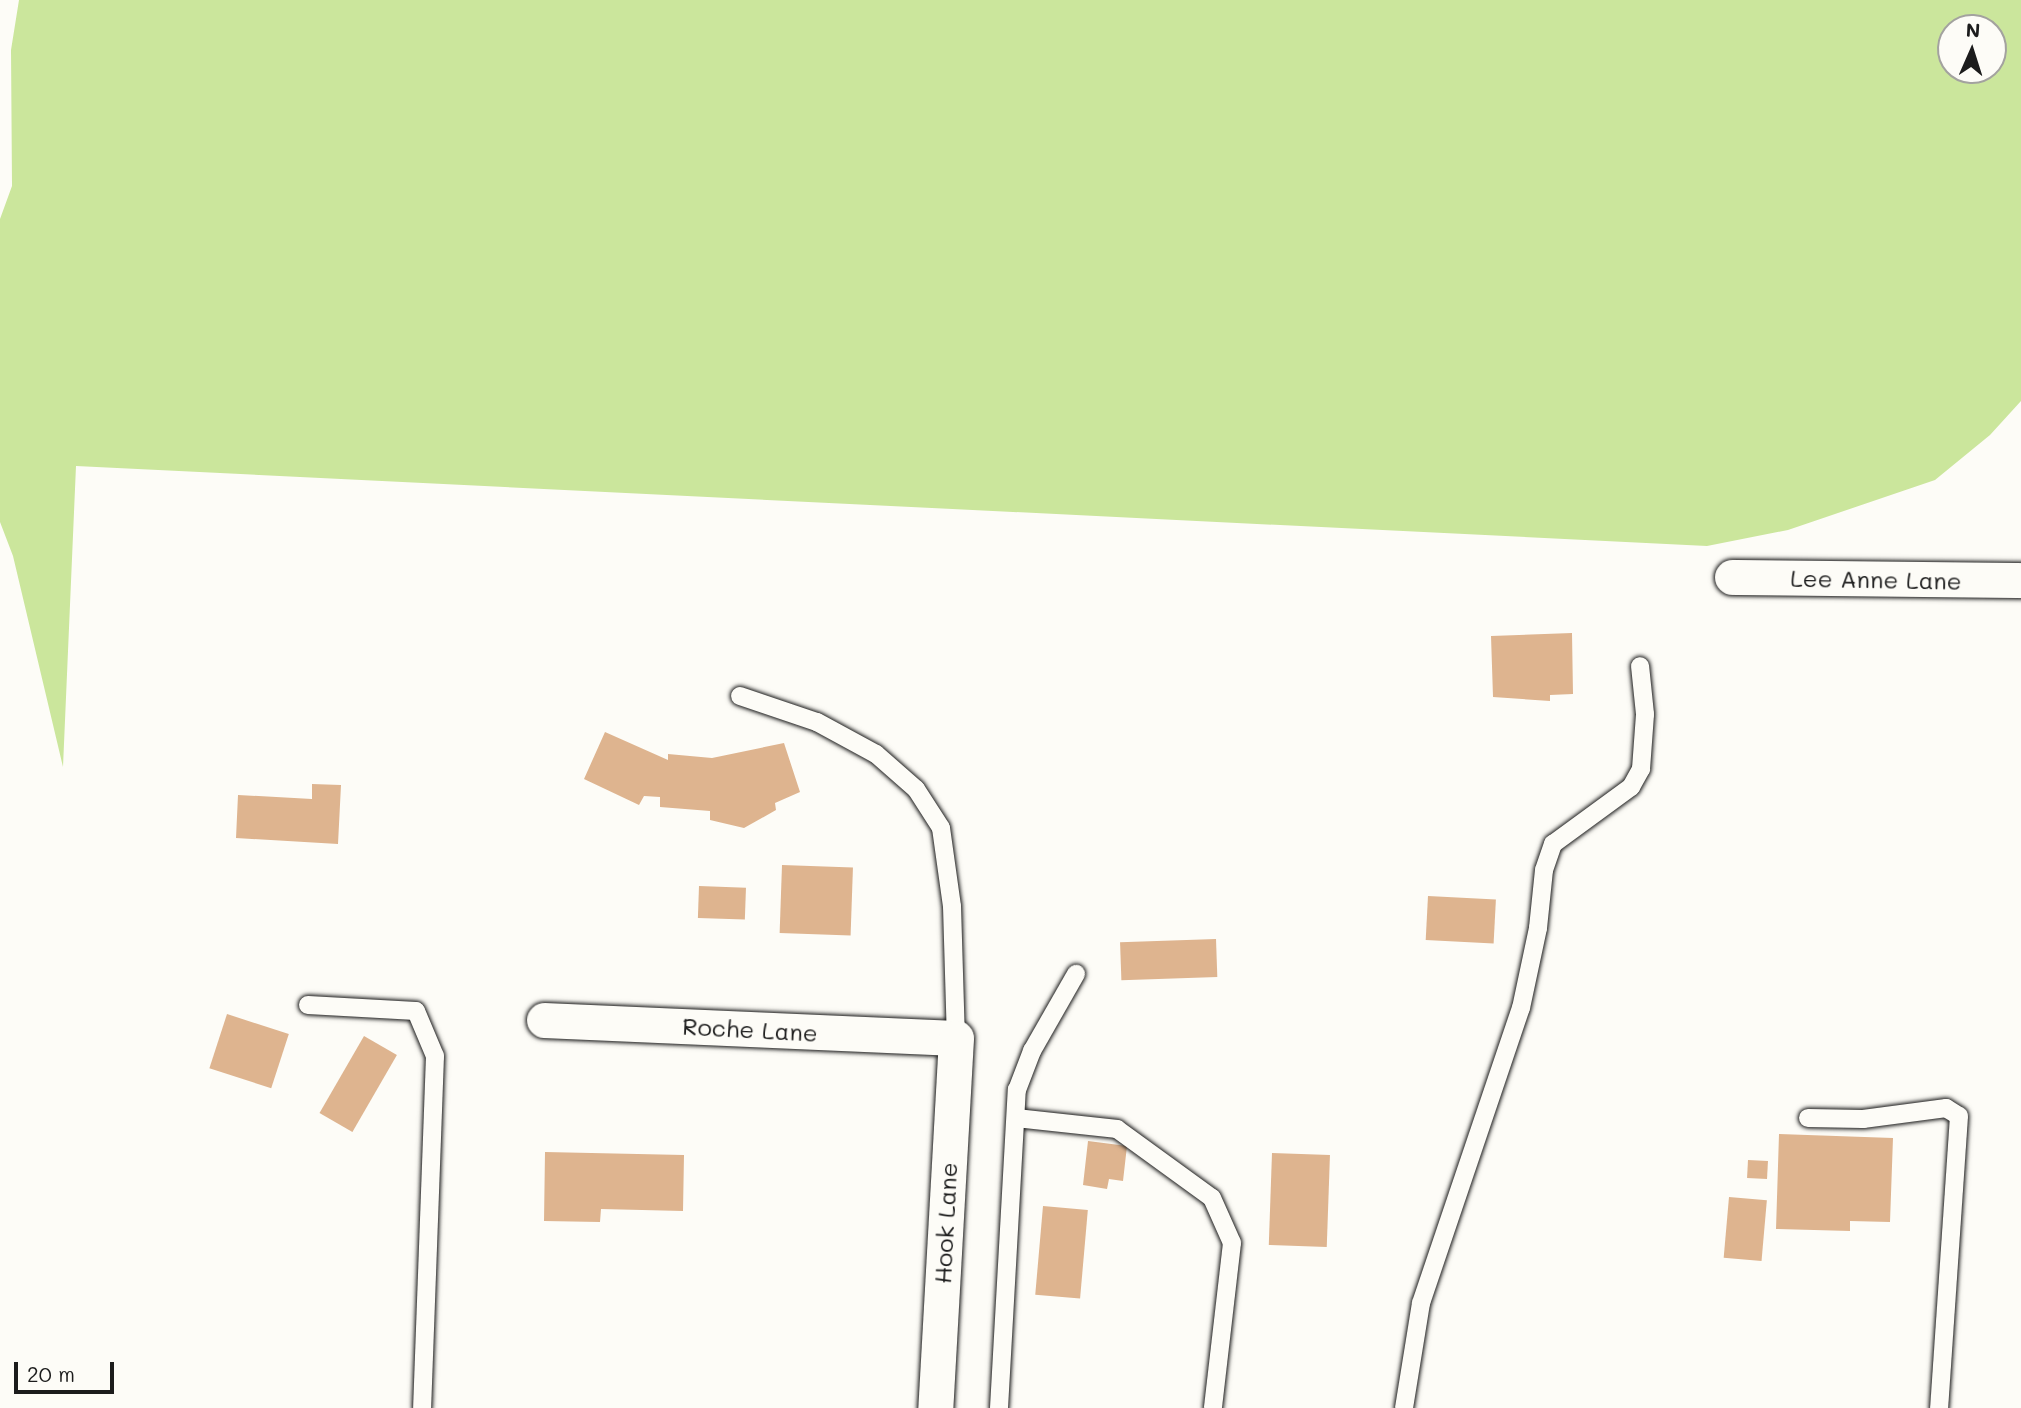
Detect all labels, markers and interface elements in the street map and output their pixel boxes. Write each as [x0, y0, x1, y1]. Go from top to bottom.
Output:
north arrow [1937, 14, 2007, 84]
text: N [1965, 17, 1981, 42]
street label: Lee Anne Lane [1790, 563, 1962, 595]
street label: Roche Lane [682, 1011, 818, 1047]
street label: Hook Lane [927, 1161, 963, 1285]
scale bar [18, 1348, 117, 1392]
text: 20 m [27, 1360, 75, 1387]

